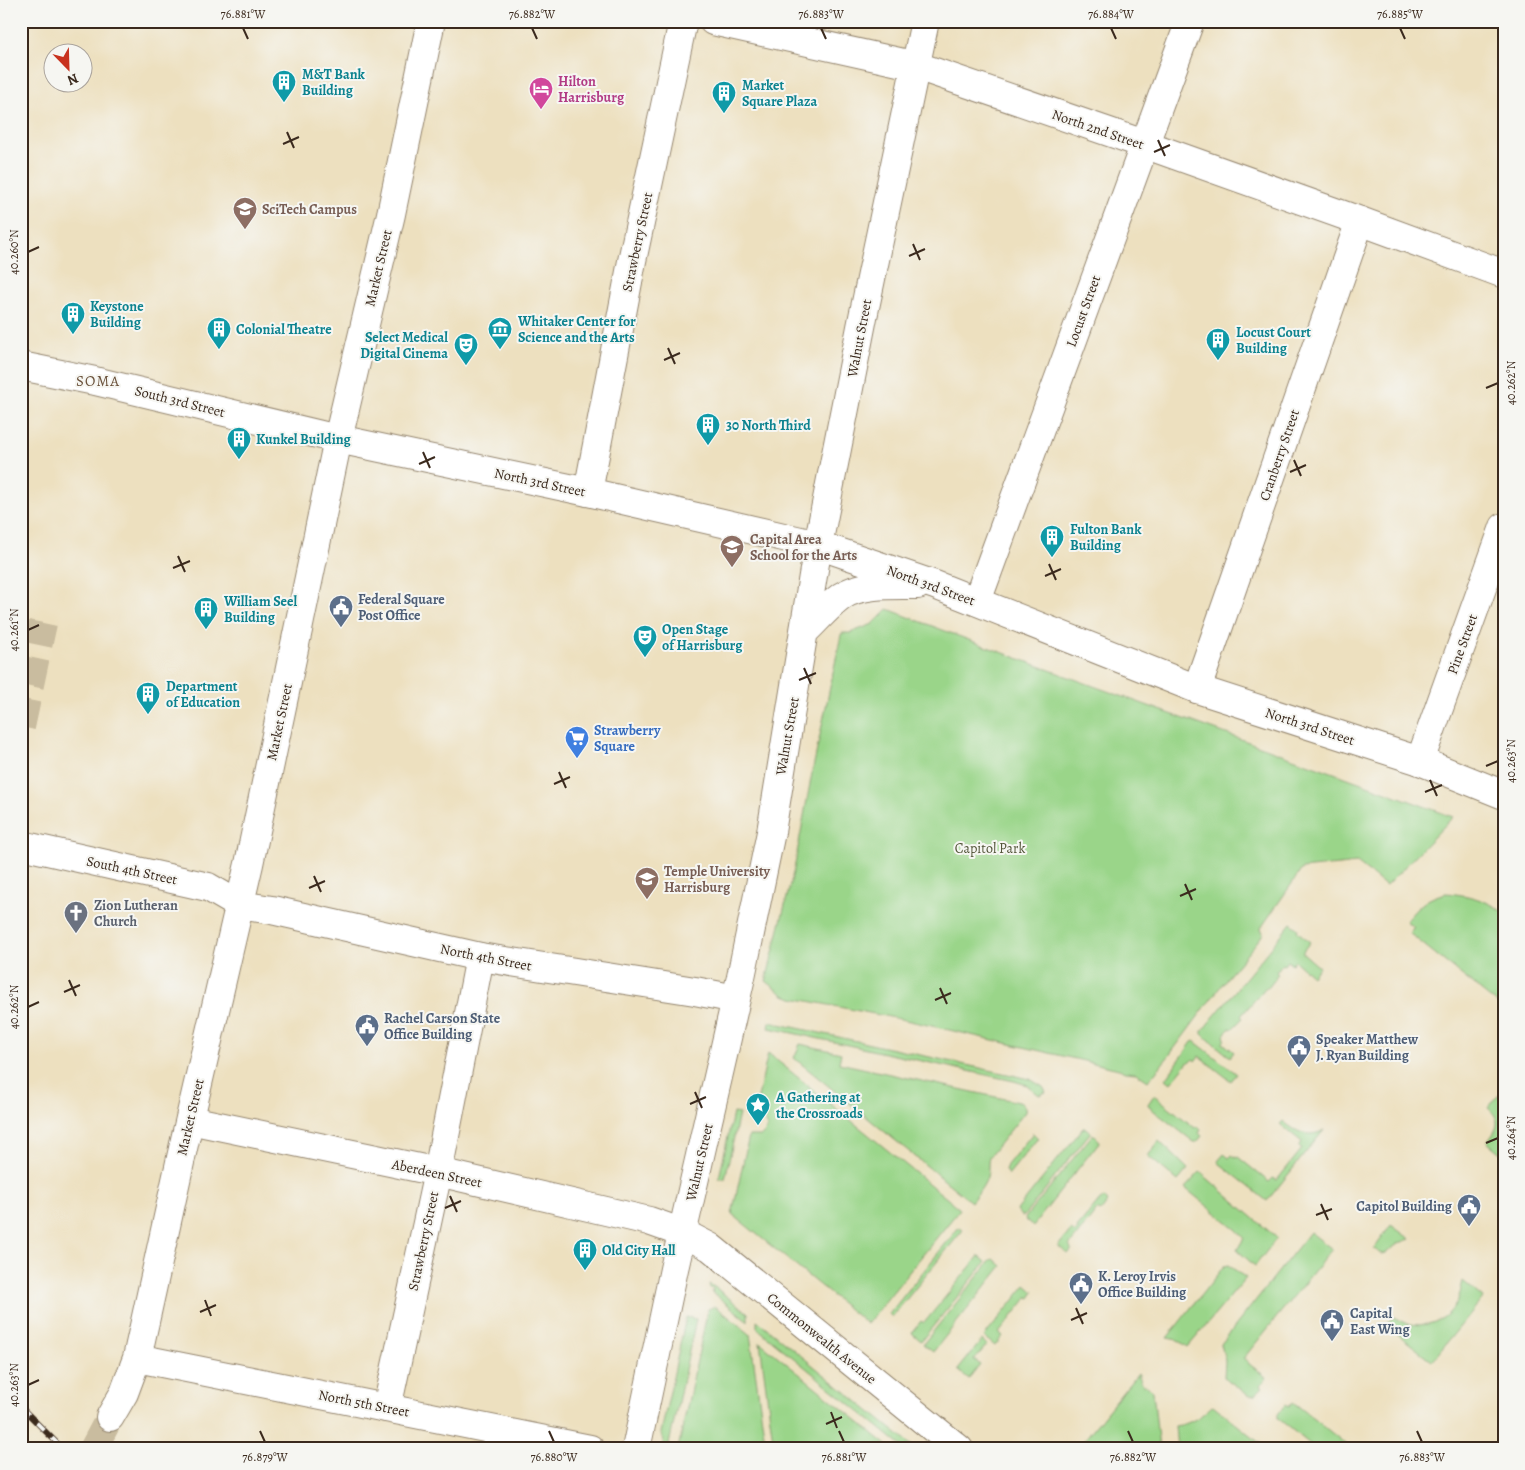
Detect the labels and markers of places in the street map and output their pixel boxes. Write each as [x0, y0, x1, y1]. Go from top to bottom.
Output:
place label: M&T Bank Building [302, 65, 366, 100]
building icon: M&T Bank Building [271, 69, 297, 103]
place label: Hilton Harrisburg [558, 72, 625, 107]
hotel icon: Hilton Harrisburg [528, 76, 554, 110]
place label: Market Square Plaza [742, 76, 817, 111]
building icon: Market Square Plaza [711, 80, 737, 114]
school or university icon: SciTech Campus [232, 196, 258, 230]
place label: SciTech Campus [262, 200, 357, 219]
place label: Keystone Building [90, 297, 144, 332]
building icon: Keystone Building [60, 301, 86, 335]
place label: Whitaker Center for Science and the Arts [517, 312, 636, 347]
building icon: Colonial Theatre [206, 316, 232, 350]
museum icon: Whitaker Center for Science and the Arts [487, 316, 513, 350]
place label: Colonial Theatre [236, 320, 332, 339]
place label: Locust Court Building [1236, 323, 1311, 358]
building icon: Locust Court Building [1205, 327, 1231, 361]
place label: Select Medical Digital Cinema [360, 328, 448, 363]
theatre icon: Select Medical Digital Cinema [453, 332, 479, 366]
building icon: 30 North Third [695, 412, 721, 446]
place label: 30 North Third [726, 416, 811, 435]
building icon: Kunkel Building [226, 426, 252, 460]
place label: Kunkel Building [256, 430, 352, 449]
place label: Fulton Bank Building [1070, 520, 1142, 555]
building icon: Fulton Bank Building [1039, 524, 1065, 558]
place label: Capital Area School for the Arts [750, 530, 858, 565]
school or university icon: Capital Area School for the Arts [719, 534, 745, 568]
place label: Federal Square Post Office [358, 590, 445, 625]
place label: William Seel Building [223, 592, 297, 627]
public building icon: Federal Square Post Office [328, 594, 354, 628]
building icon: William Seel Building [193, 596, 219, 630]
place label: Open Stage of Harrisburg [662, 620, 743, 655]
theatre icon: Open Stage of Harrisburg [632, 624, 658, 658]
place label: Department of Education [166, 677, 240, 712]
building icon: Department of Education [135, 681, 161, 715]
place label: Strawberry Square [594, 721, 661, 756]
supermarket icon: Strawberry Square [564, 725, 590, 759]
place label: Temple University Harrisburg [664, 862, 771, 897]
school or university icon: Temple University Harrisburg [634, 866, 660, 900]
place label: Zion Lutheran Church [94, 896, 178, 931]
church icon: Zion Lutheran Church [63, 900, 89, 934]
place label: Rachel Carson State Office Building [384, 1009, 501, 1044]
public building icon: Rachel Carson State Office Building [354, 1013, 380, 1047]
place label: Speaker Matthew J. Ryan Building [1316, 1030, 1419, 1065]
public building icon: Speaker Matthew J. Ryan Building [1286, 1034, 1312, 1068]
place label: A Gathering at the Crossroads [775, 1088, 863, 1123]
place icon: A Gathering at the Crossroads [745, 1092, 771, 1126]
public building icon: Capitol Building [1456, 1193, 1482, 1227]
place label: Capitol Building [1356, 1197, 1453, 1216]
building icon: Old City Hall [572, 1237, 598, 1271]
place label: Old City Hall [602, 1241, 676, 1260]
place label: K. Leroy Irvis Office Building [1098, 1267, 1187, 1302]
public building icon: K. Leroy Irvis Office Building [1068, 1271, 1094, 1305]
place label: Capital East Wing [1350, 1304, 1410, 1339]
public building icon: Capital East Wing [1319, 1308, 1345, 1342]

